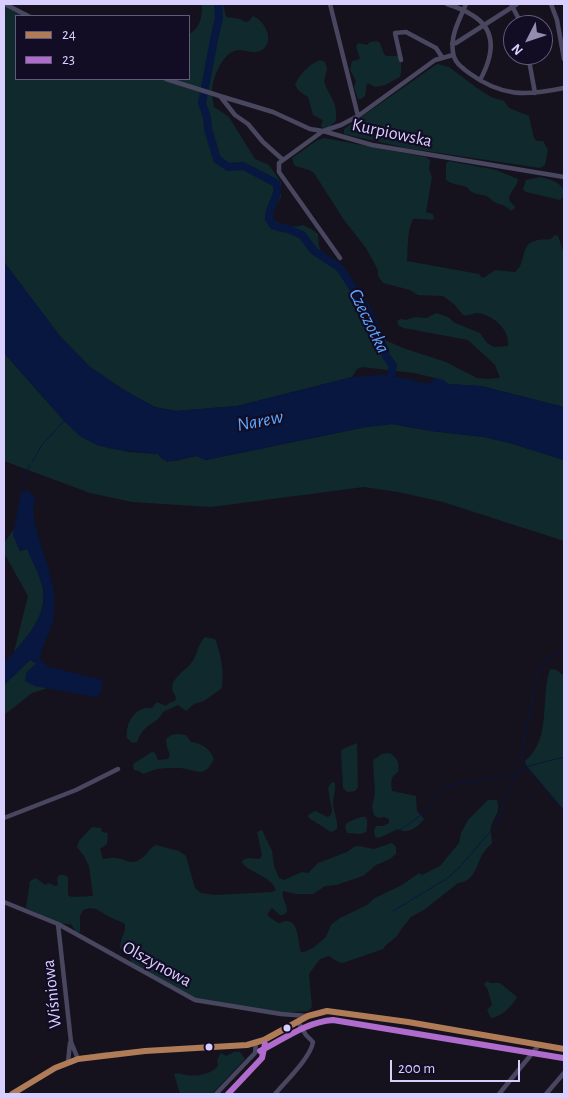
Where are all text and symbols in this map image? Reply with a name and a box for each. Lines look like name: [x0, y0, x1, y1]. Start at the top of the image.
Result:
legend: [15, 15, 190, 80]
north arrow: [503, 15, 553, 65]
text: 24: [62, 27, 76, 42]
text: N: [509, 41, 526, 57]
text: 23: [62, 52, 75, 67]
street label: Kurpiowska: [350, 114, 434, 152]
water label: Czeczotka: [344, 285, 394, 357]
water label: Narew: [235, 405, 285, 437]
street label: Olszynowa: [119, 936, 195, 992]
street label: Wiśniowa: [38, 958, 66, 1030]
unlabelled marker: [282, 1023, 292, 1033]
unlabelled marker: [204, 1042, 214, 1052]
scale bar: [393, 1050, 523, 1082]
text: 200 m: [398, 1061, 435, 1076]

